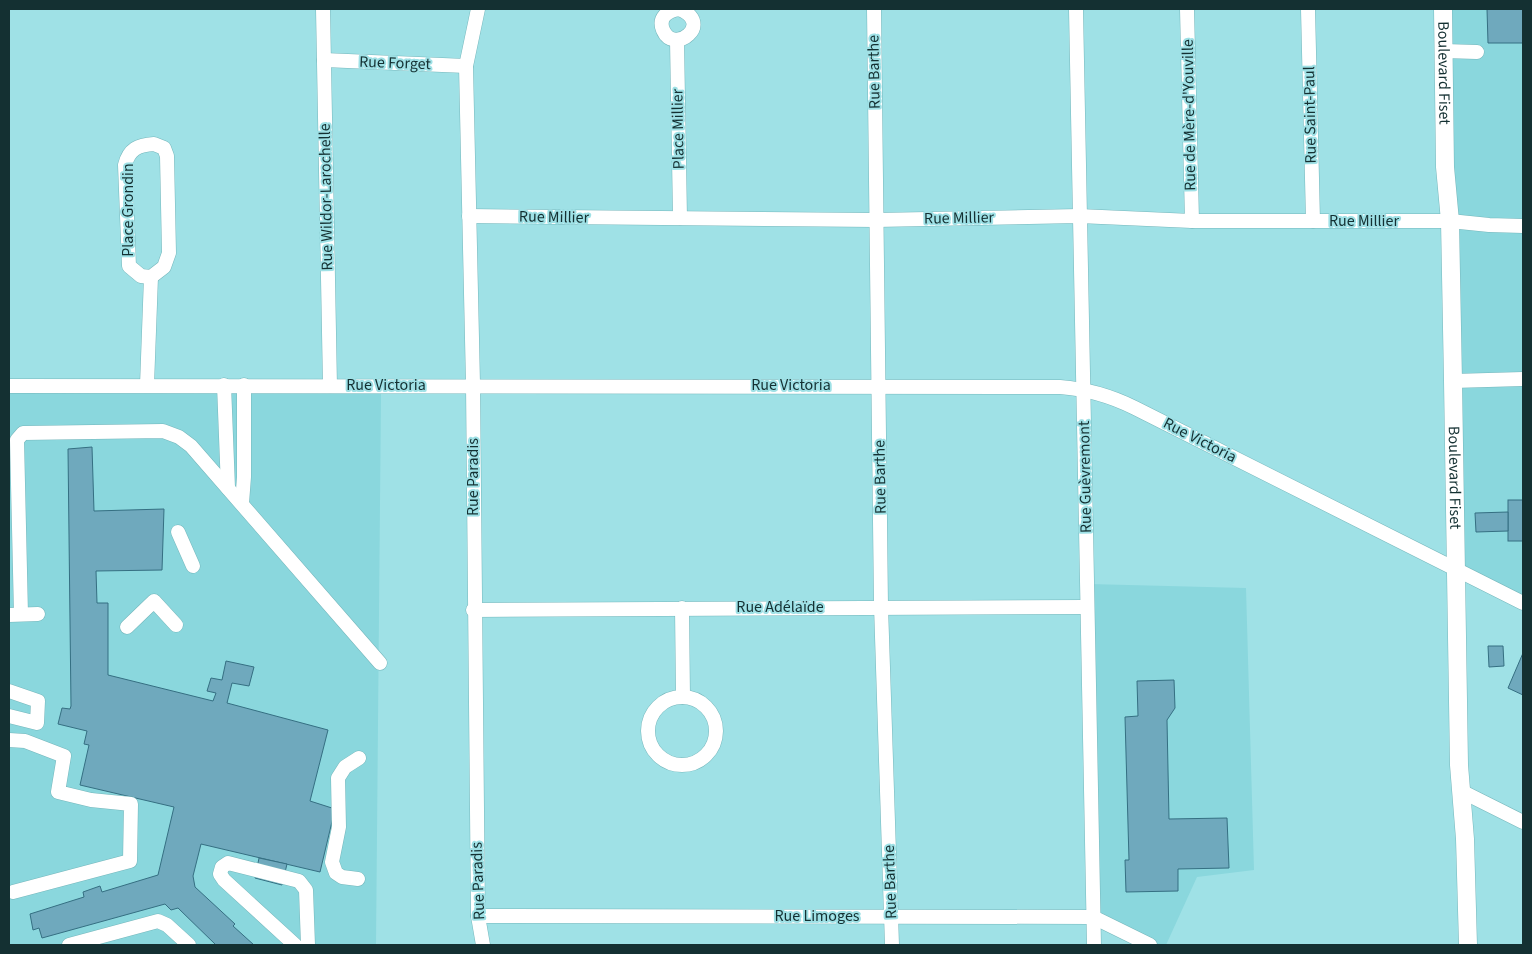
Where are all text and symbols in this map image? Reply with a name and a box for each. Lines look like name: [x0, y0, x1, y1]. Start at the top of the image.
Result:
street label: Boulevard Fiset: [1432, 21, 1455, 125]
street label: Rue Barthe: [862, 35, 886, 109]
street label: Rue de Mère-d'Youville: [1177, 39, 1201, 191]
street label: Rue Forget: [359, 51, 432, 75]
street label: Rue Saint-Paul: [1298, 66, 1322, 164]
street label: Place Millier: [666, 88, 690, 169]
street label: Rue Wildor-Larochelle: [314, 123, 338, 271]
street label: Place Grondin: [117, 163, 139, 257]
street label: Rue Millier: [519, 205, 590, 229]
street label: Rue Millier: [924, 206, 995, 230]
street label: Rue Millier: [1329, 210, 1399, 232]
street label: Rue Victoria: [346, 374, 426, 396]
street label: Rue Victoria: [751, 374, 831, 396]
street label: Rue Victoria: [1160, 412, 1240, 468]
street label: Rue Guèvremont: [1073, 420, 1097, 533]
street label: Boulevard Fiset: [1443, 426, 1466, 530]
street label: Rue Paradis: [462, 438, 484, 516]
street label: Rue Barthe: [868, 440, 892, 514]
street label: Rue Adélaïde: [736, 596, 824, 618]
street label: Rue Paradis: [466, 841, 490, 920]
street label: Rue Barthe: [878, 845, 902, 919]
street label: Rue Limoges: [774, 905, 860, 927]

